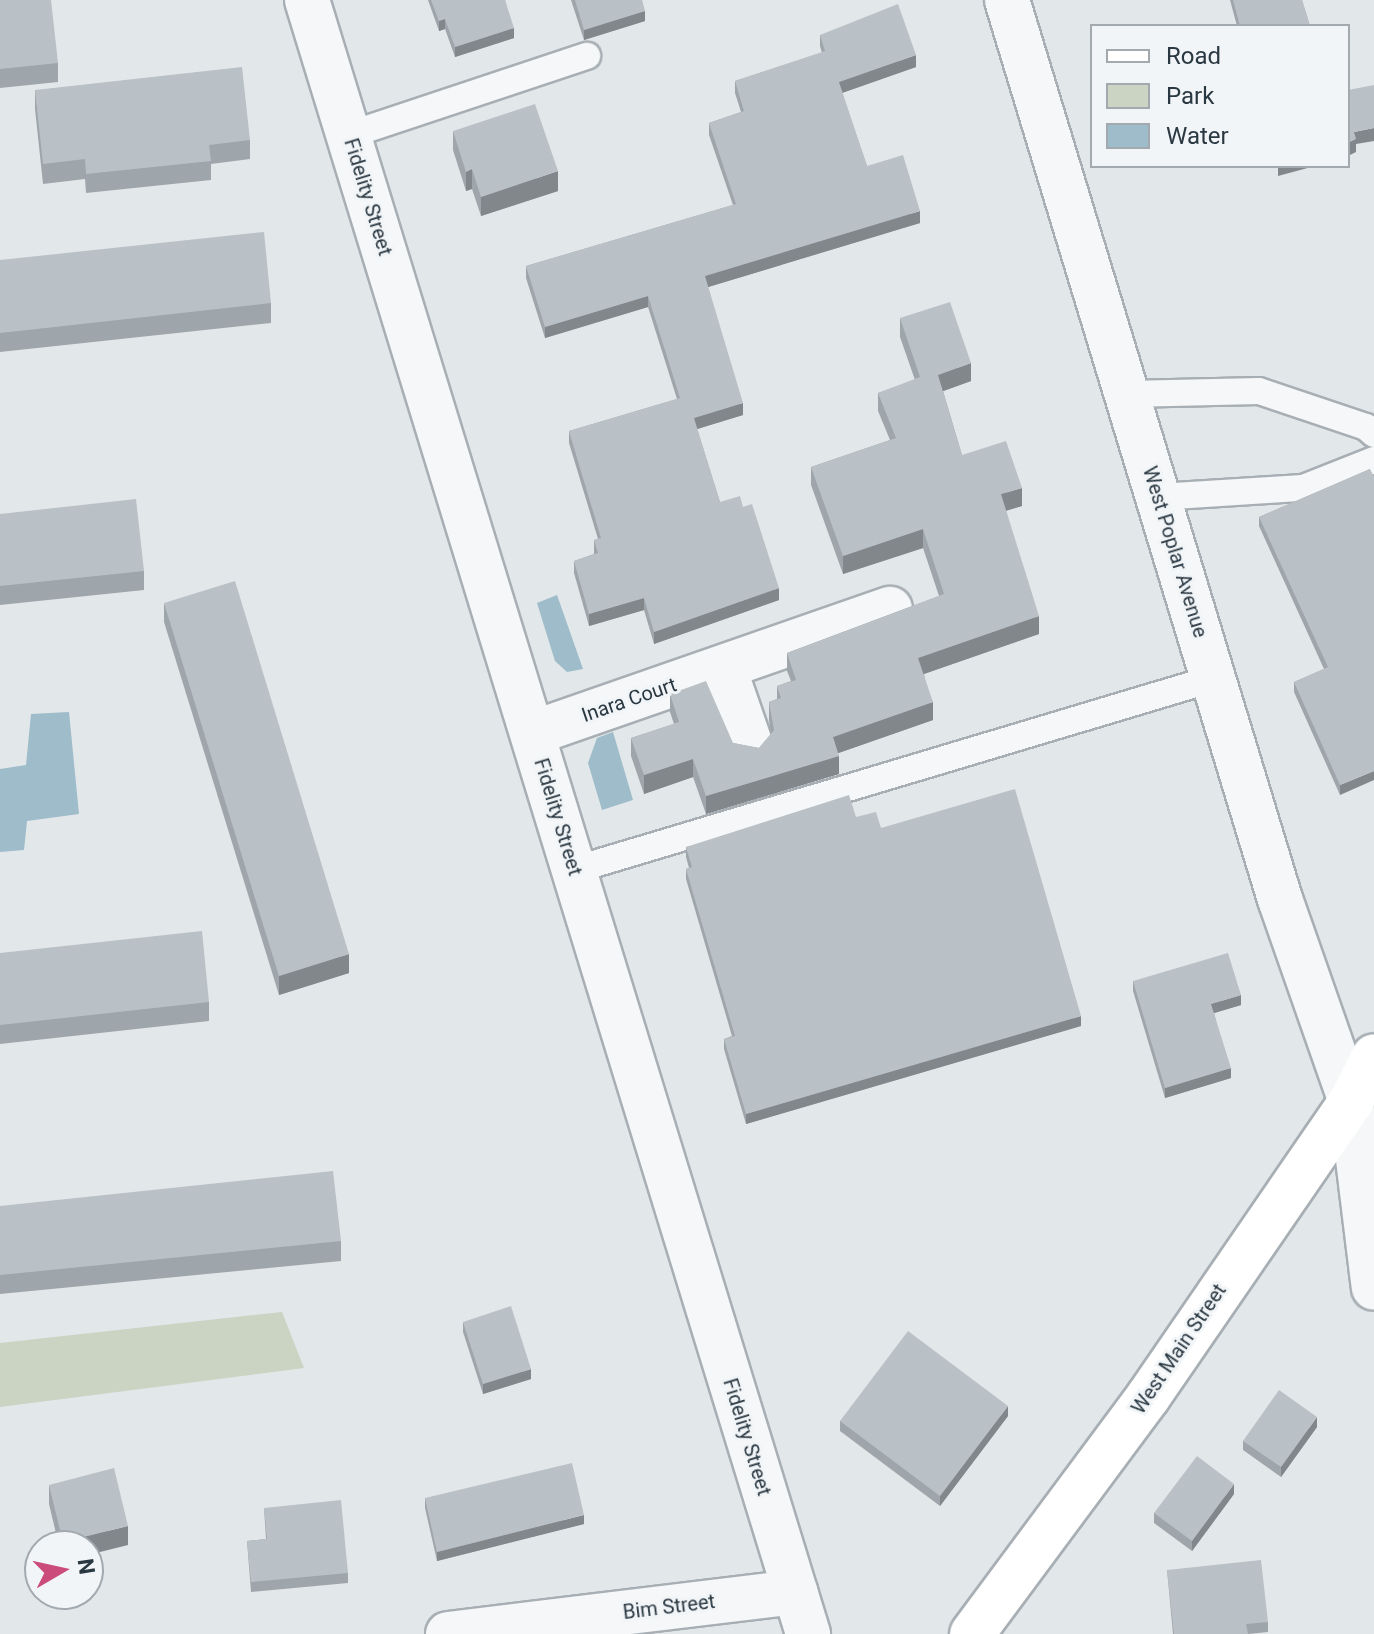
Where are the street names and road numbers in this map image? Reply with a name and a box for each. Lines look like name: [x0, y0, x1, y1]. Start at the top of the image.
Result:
street label: Fidelity Street: [339, 136, 397, 258]
street label: West Poplar Avenue: [1138, 463, 1212, 641]
street label: Inara Court: [578, 673, 680, 727]
street label: Fidelity Street: [529, 756, 587, 878]
street label: West Main Street: [1127, 1279, 1231, 1419]
street label: Fidelity Street: [718, 1376, 776, 1498]
street label: Bim Street: [622, 1589, 716, 1625]

